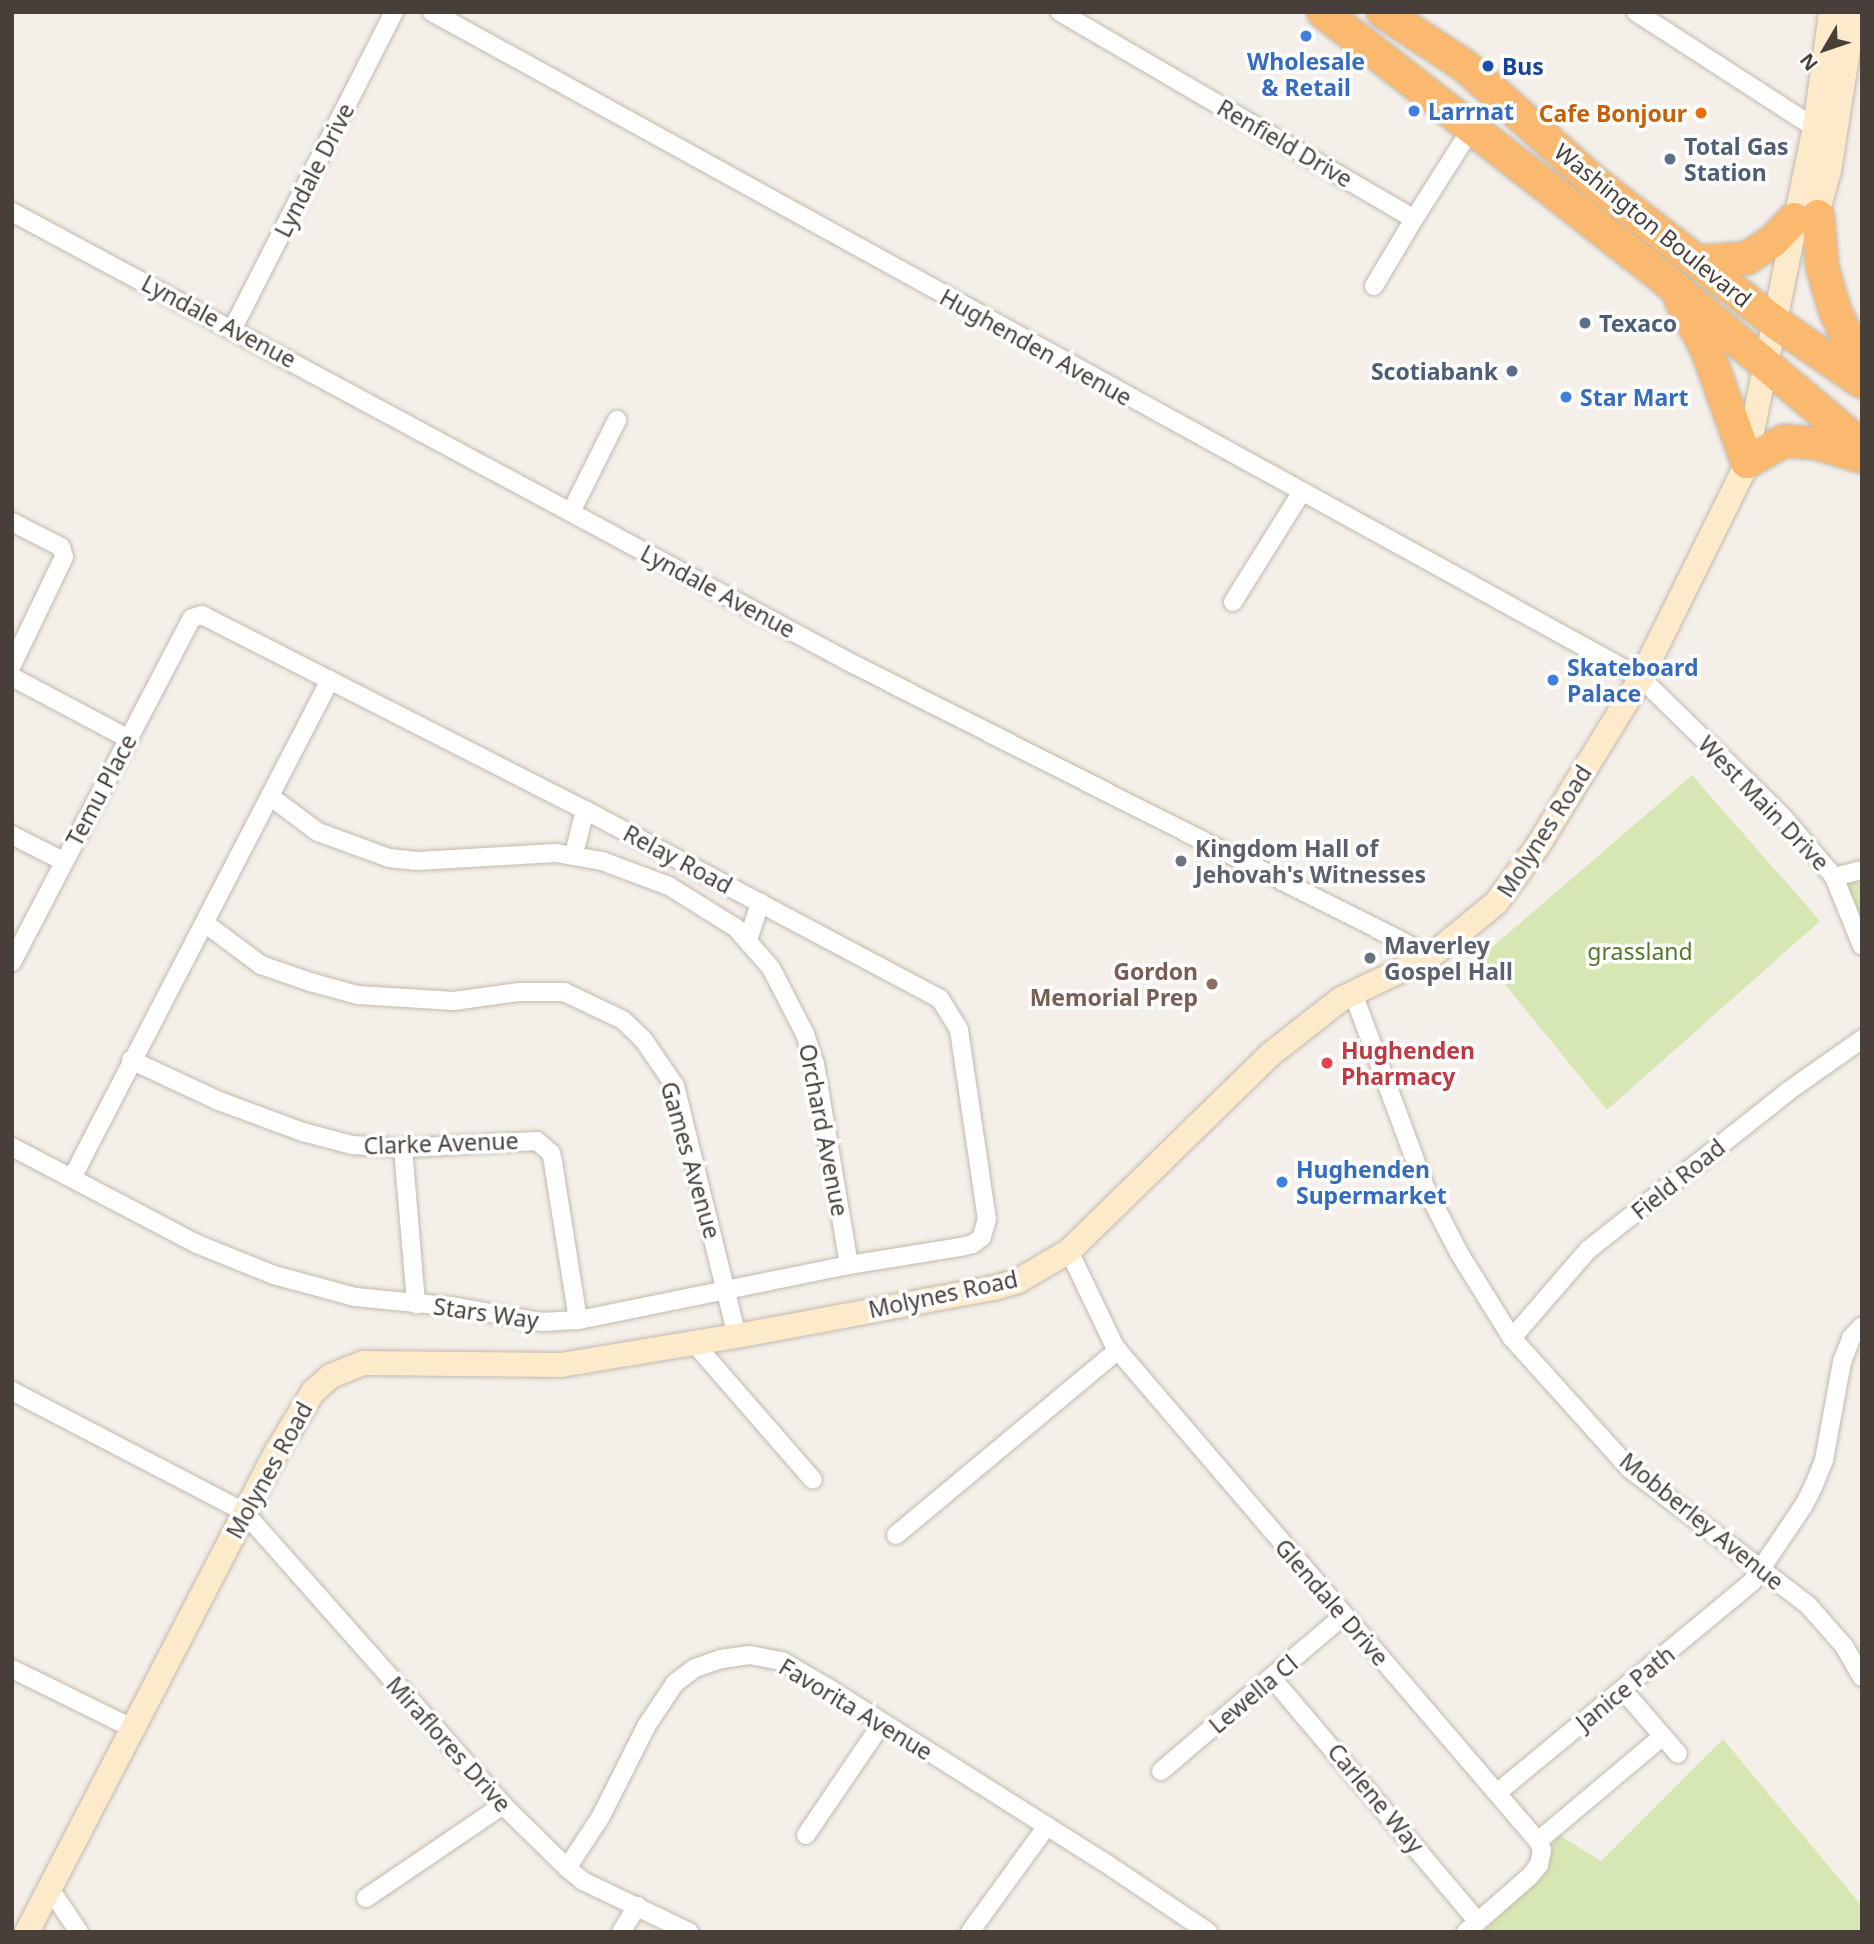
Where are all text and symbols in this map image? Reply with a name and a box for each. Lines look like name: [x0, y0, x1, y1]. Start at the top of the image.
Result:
north arrow: [1790, 14, 1860, 84]
marker: Wholesale & Retail: [1298, 28, 1314, 44]
place label: Wholesale & Retail: [1247, 47, 1365, 101]
text: N: [1794, 48, 1824, 76]
place label: Bus: [1502, 52, 1544, 80]
marker: Bus: [1480, 58, 1496, 74]
street label: Renfield Drive: [1213, 93, 1357, 193]
place label: Larrnat: [1428, 97, 1514, 125]
street label: Lyndale Drive: [268, 98, 360, 242]
place label: Cafe Bonjour: [1539, 99, 1687, 127]
marker: Larrnat: [1406, 103, 1422, 119]
marker: Cafe Bonjour: [1693, 105, 1709, 121]
place label: Total Gas Station: [1684, 132, 1789, 186]
street label: Washington Boulevard: [1549, 137, 1757, 313]
marker: Total Gas Station: [1662, 151, 1678, 167]
street label: Lyndale Avenue: [137, 269, 301, 373]
street label: Hughenden Avenue: [935, 283, 1137, 411]
place label: Texaco: [1599, 309, 1677, 337]
marker: Texaco: [1577, 315, 1593, 331]
place label: Scotiabank: [1371, 357, 1498, 385]
marker: Scotiabank: [1504, 363, 1520, 379]
place label: Star Mart: [1580, 383, 1688, 411]
marker: Star Mart: [1558, 389, 1574, 405]
street label: Lyndale Avenue: [636, 539, 800, 643]
place label: Skateboard Palace: [1567, 653, 1698, 707]
marker: Skateboard Palace: [1545, 672, 1561, 688]
street label: Temu Place: [60, 729, 142, 851]
street label: West Main Drive: [1693, 730, 1835, 876]
street label: Molynes Road: [1491, 760, 1597, 902]
street label: Relay Road: [619, 819, 737, 899]
place label: Kingdom Hall of Jehovah's Witnesses: [1195, 834, 1426, 888]
marker: Kingdom Hall of Jehovah's Witnesses: [1173, 853, 1189, 869]
place label: Maverley Gospel Hall: [1384, 931, 1513, 985]
park label: grassland: [1587, 937, 1693, 965]
marker: Maverley Gospel Hall: [1362, 950, 1378, 966]
place label: Gordon Memorial Prep: [1030, 957, 1198, 1011]
marker: Gordon Memorial Prep: [1204, 976, 1220, 992]
place label: Hughenden Pharmacy: [1341, 1036, 1475, 1090]
street label: Orchard Avenue: [794, 1041, 854, 1219]
marker: Hughenden Pharmacy: [1319, 1055, 1335, 1071]
street label: Games Avenue: [655, 1078, 727, 1242]
street label: Clarke Avenue: [363, 1127, 519, 1159]
street label: Field Road: [1626, 1133, 1730, 1225]
place label: Hughenden Supermarket: [1296, 1155, 1447, 1209]
marker: Hughenden Supermarket: [1274, 1174, 1290, 1190]
street label: Molynes Road: [866, 1265, 1020, 1323]
street label: Stars Way: [432, 1292, 540, 1334]
street label: Molynes Road: [220, 1397, 318, 1543]
street label: Mobberley Avenue: [1615, 1447, 1789, 1595]
street label: Glendale Drive: [1270, 1533, 1394, 1671]
street label: Janice Path: [1570, 1640, 1680, 1736]
street label: Lewella Cl: [1203, 1649, 1303, 1739]
street label: Favorita Avenue: [774, 1652, 938, 1766]
street label: Miraflores Drive: [381, 1671, 517, 1817]
street label: Carlene Way: [1322, 1738, 1430, 1858]

